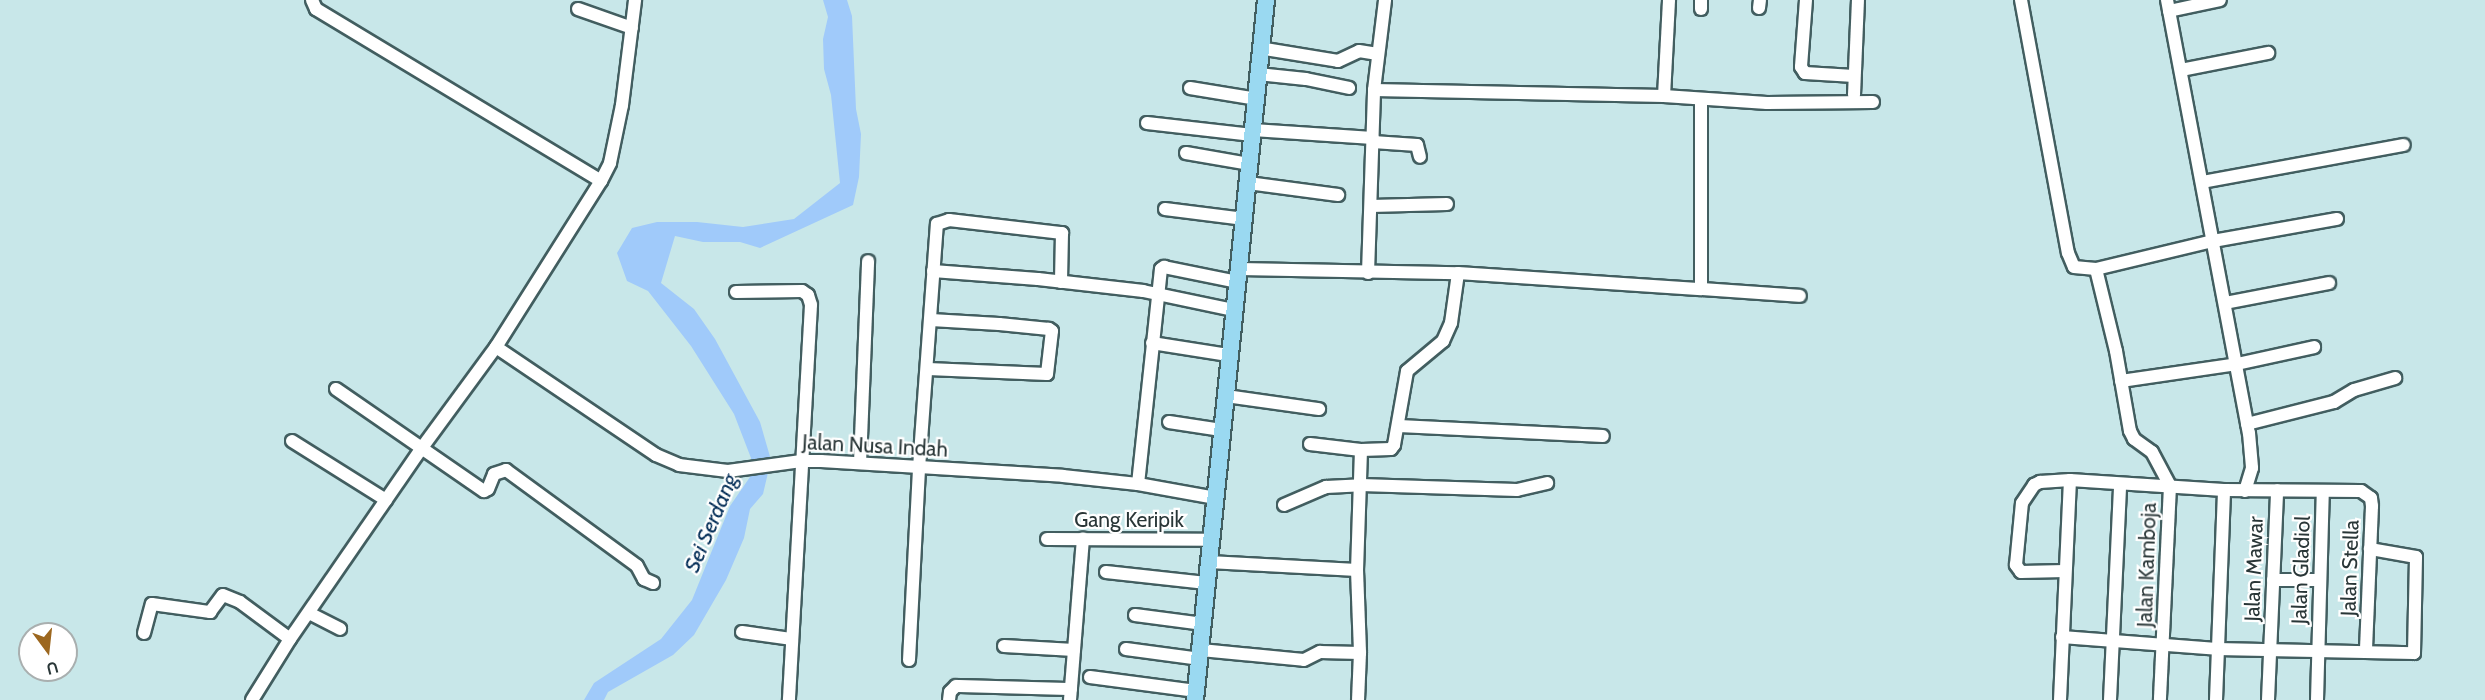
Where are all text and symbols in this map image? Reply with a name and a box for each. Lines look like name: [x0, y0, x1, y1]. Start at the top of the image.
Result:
street label: Jalan Nusa Indah: [802, 430, 948, 462]
water label: Sei Serdang: [678, 470, 744, 576]
street label: Jalan Kamboja: [2132, 502, 2162, 628]
street label: Gang Keripik: [1074, 507, 1184, 533]
street label: Jalan Gladiol: [2287, 515, 2315, 625]
street label: Jalan Mawar: [2240, 516, 2268, 622]
street label: Jalan Stella: [2336, 519, 2364, 617]
north arrow: [18, 622, 78, 682]
text: U: [44, 657, 60, 679]

